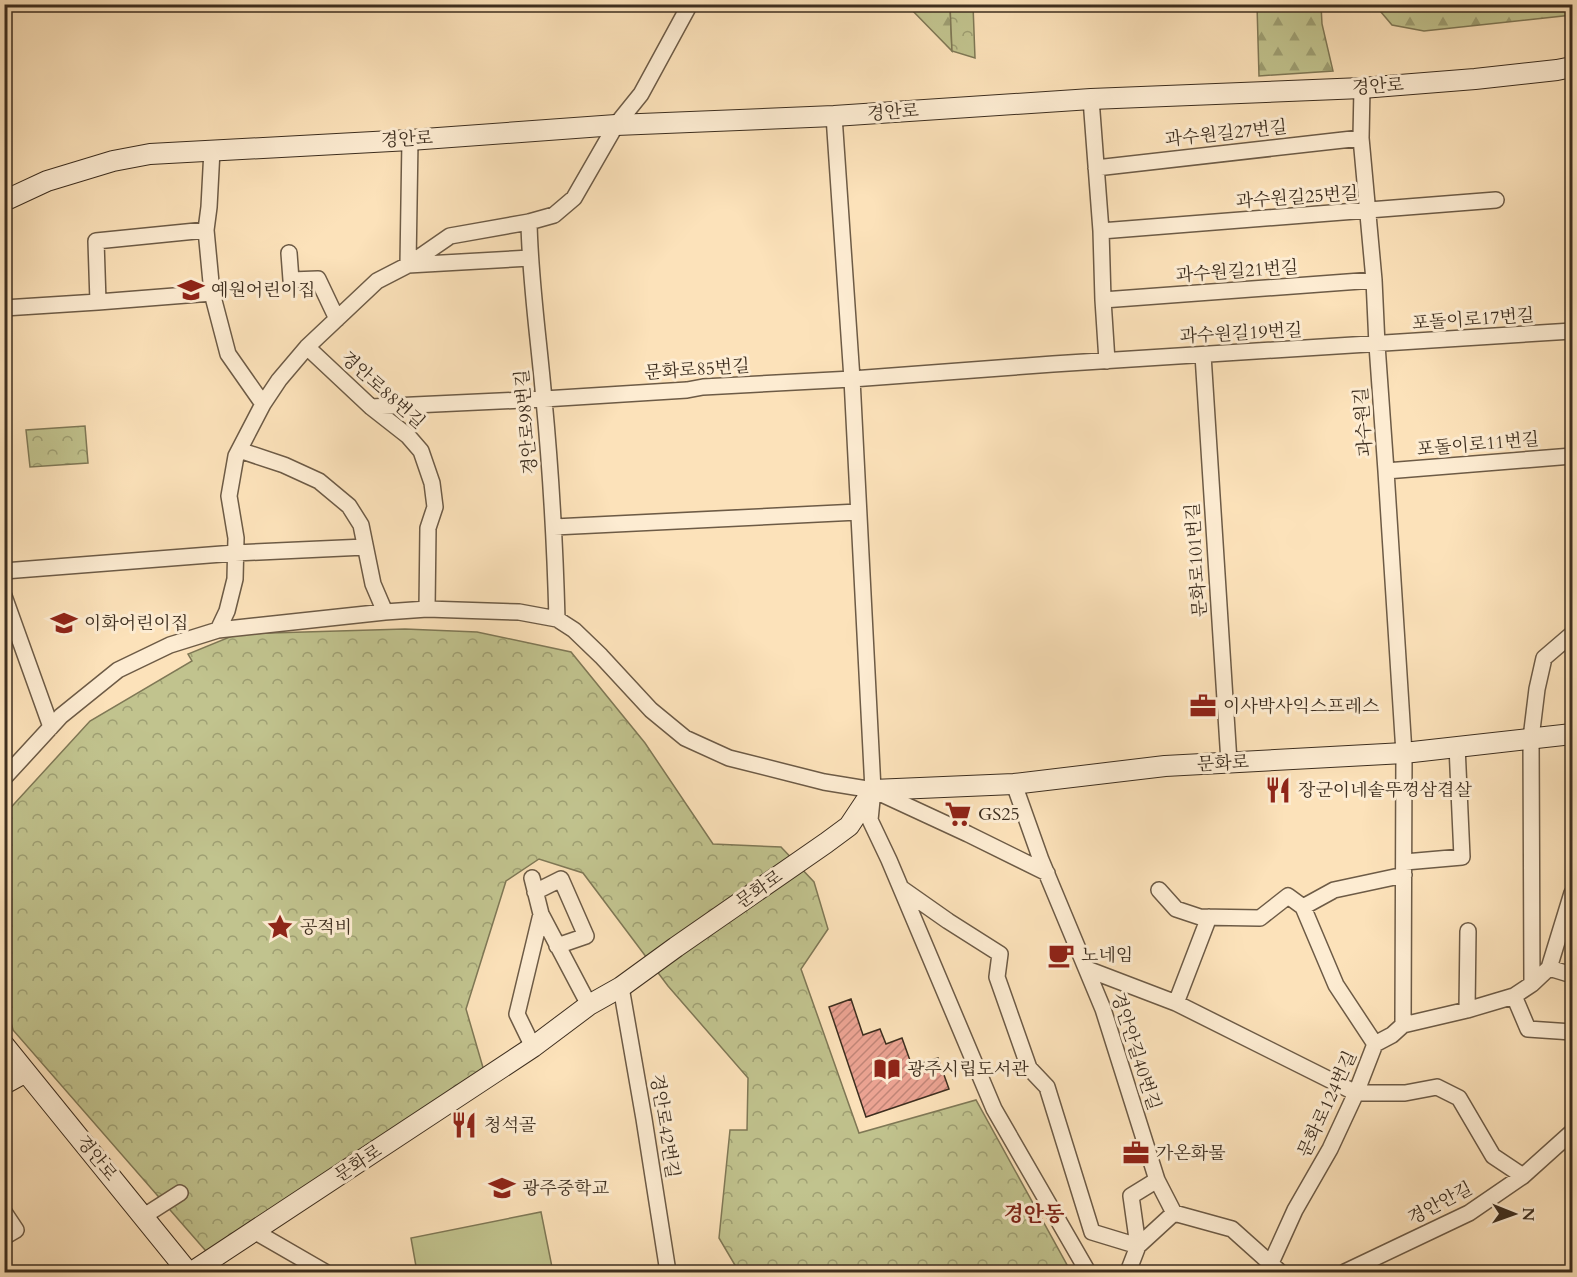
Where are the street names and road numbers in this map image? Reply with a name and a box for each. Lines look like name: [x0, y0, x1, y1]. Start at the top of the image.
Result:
street label: 경안로: [1351, 72, 1405, 101]
street label: 경안로: [866, 98, 920, 127]
street label: 과수원길27번길: [1164, 115, 1288, 152]
street label: 경안로: [380, 126, 434, 153]
street label: 과수원길25번길: [1235, 181, 1359, 214]
street label: 과수원길21번길: [1175, 255, 1299, 288]
street label: 포돌이로17번길: [1411, 303, 1535, 336]
street label: 과수원길19번길: [1179, 318, 1303, 349]
street label: 경안로88번길: [335, 346, 430, 435]
street label: 문화로85번길: [644, 353, 750, 386]
street label: 경안로98번길: [509, 368, 544, 476]
street label: 과수원길: [1349, 386, 1378, 458]
street label: 포돌이로11번길: [1416, 427, 1540, 462]
street label: 문화로101번길: [1180, 502, 1213, 618]
street label: 문화로: [1196, 750, 1250, 777]
street label: 문화로: [731, 864, 788, 915]
street label: 경안안길40번길: [1105, 989, 1166, 1113]
street label: 문화로124번길: [1292, 1047, 1363, 1161]
street label: 경안로42번길: [644, 1072, 685, 1180]
street label: 경안로: [70, 1130, 123, 1186]
street label: 문화로: [330, 1139, 387, 1188]
street label: 경안안길: [1404, 1176, 1477, 1231]

